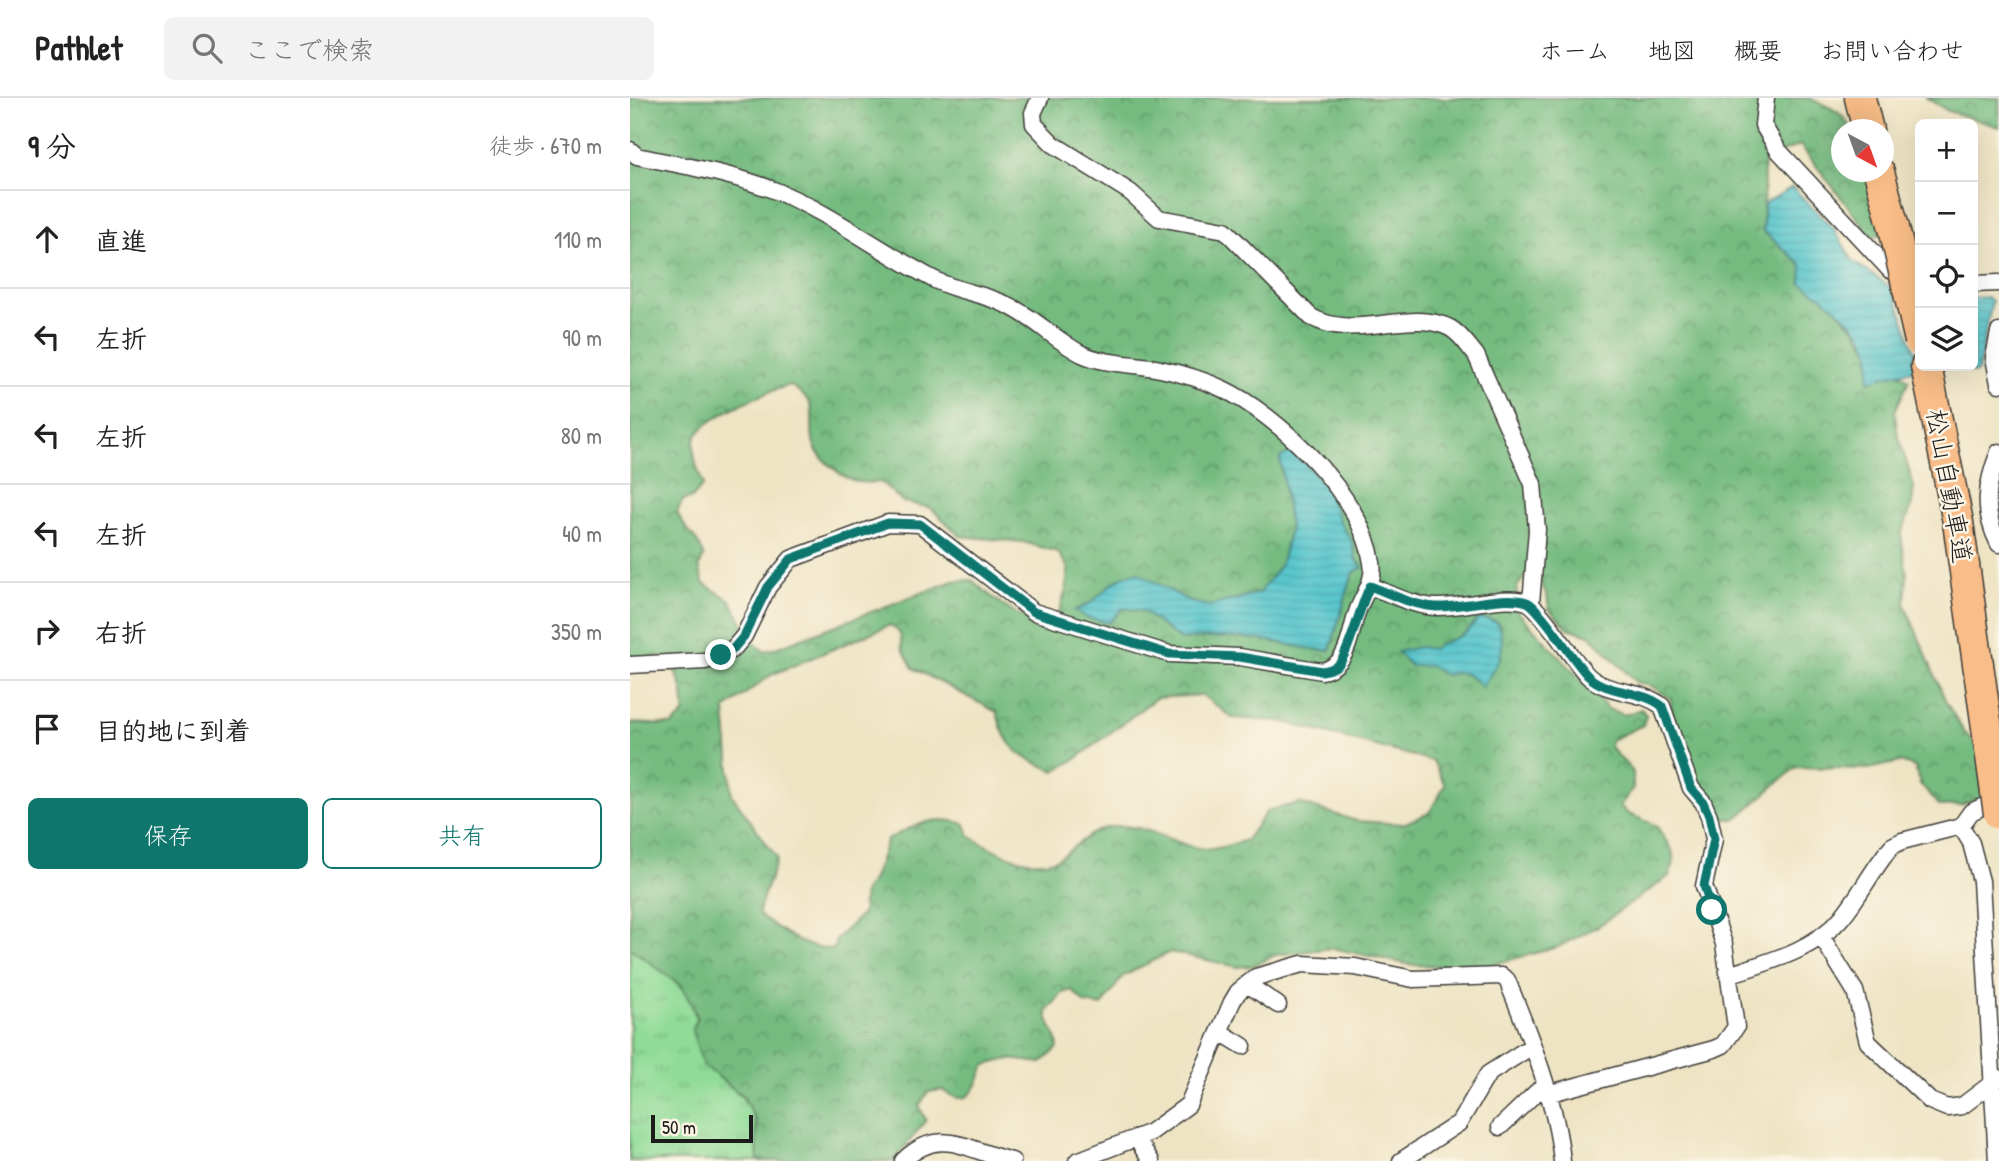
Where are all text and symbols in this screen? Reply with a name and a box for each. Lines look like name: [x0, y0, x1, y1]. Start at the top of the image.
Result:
search box: [164, 17, 654, 80]
text: Pathlet: [35, 26, 122, 70]
icon: search: [188, 29, 226, 67]
text: ここで検索: [244, 32, 374, 67]
text: ホーム: [1539, 34, 1610, 66]
text: 地図: [1648, 34, 1696, 66]
text: 概要: [1734, 34, 1782, 66]
text: お問い合わせ: [1820, 34, 1964, 66]
north arrow: [1831, 119, 1894, 182]
map controls: [1915, 119, 1978, 371]
button: +: [1915, 119, 1978, 182]
text: 9 分: [28, 126, 76, 166]
text: 徒歩 · 670 m: [489, 130, 602, 161]
button: −: [1915, 182, 1978, 245]
icon: ahead: [28, 220, 66, 258]
text: 直進: [95, 223, 147, 258]
text: 110 m: [554, 224, 602, 255]
button: locate: [1915, 245, 1978, 308]
button: layers: [1915, 308, 1978, 371]
icon: left: [28, 318, 66, 356]
text: 左折: [95, 321, 147, 356]
text: 90 m: [562, 322, 602, 353]
street label: 松山自動車道: [1919, 406, 1981, 566]
icon: left: [28, 416, 66, 454]
text: 左折: [95, 419, 147, 454]
text: 80 m: [561, 420, 602, 451]
icon: left: [28, 514, 66, 552]
text: 左折: [95, 517, 147, 552]
text: 40 m: [562, 518, 602, 549]
icon: right: [28, 612, 66, 650]
text: 右折: [95, 615, 147, 650]
text: 350 m: [551, 616, 602, 647]
route end: [705, 639, 736, 670]
icon: arrive: [28, 710, 66, 748]
text: 目的地に到着: [95, 713, 251, 748]
button: 保存: [28, 798, 308, 869]
button: 共有: [322, 798, 602, 869]
route start: [1696, 894, 1727, 925]
scale bar: [651, 1112, 752, 1144]
text: 50 m: [662, 1114, 696, 1140]

